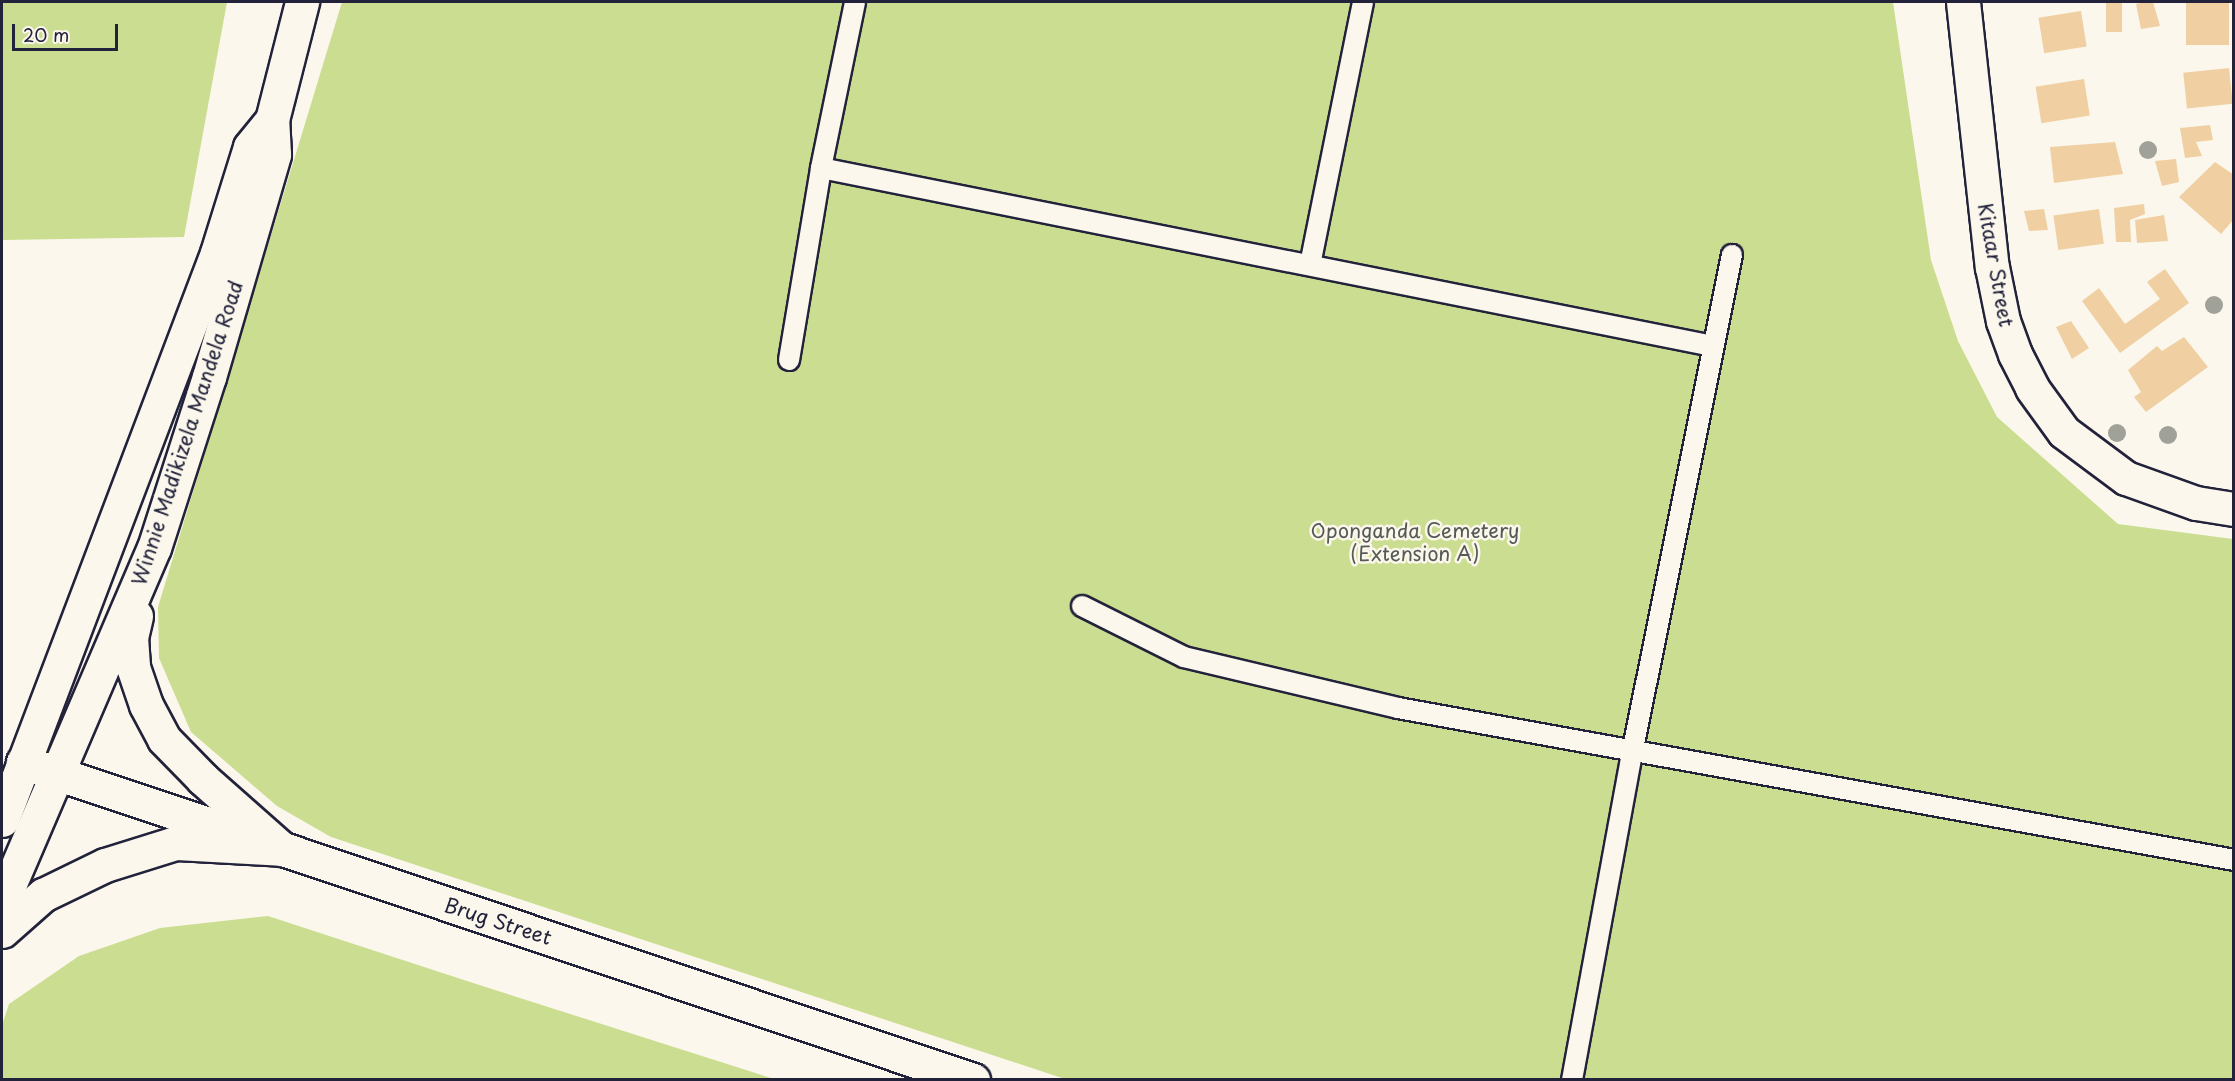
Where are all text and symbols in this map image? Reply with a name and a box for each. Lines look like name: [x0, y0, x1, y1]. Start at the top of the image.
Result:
scale bar: [15, 12, 122, 50]
text: 20 m: [23, 21, 69, 48]
street label: Kitaar Street: [1973, 201, 2019, 329]
street label: Winnie Madikizela Mandela Road: [126, 278, 248, 588]
park label: Oponganda Cemetery (Extension A): [1310, 518, 1520, 565]
street label: Brug Street: [441, 892, 555, 950]

